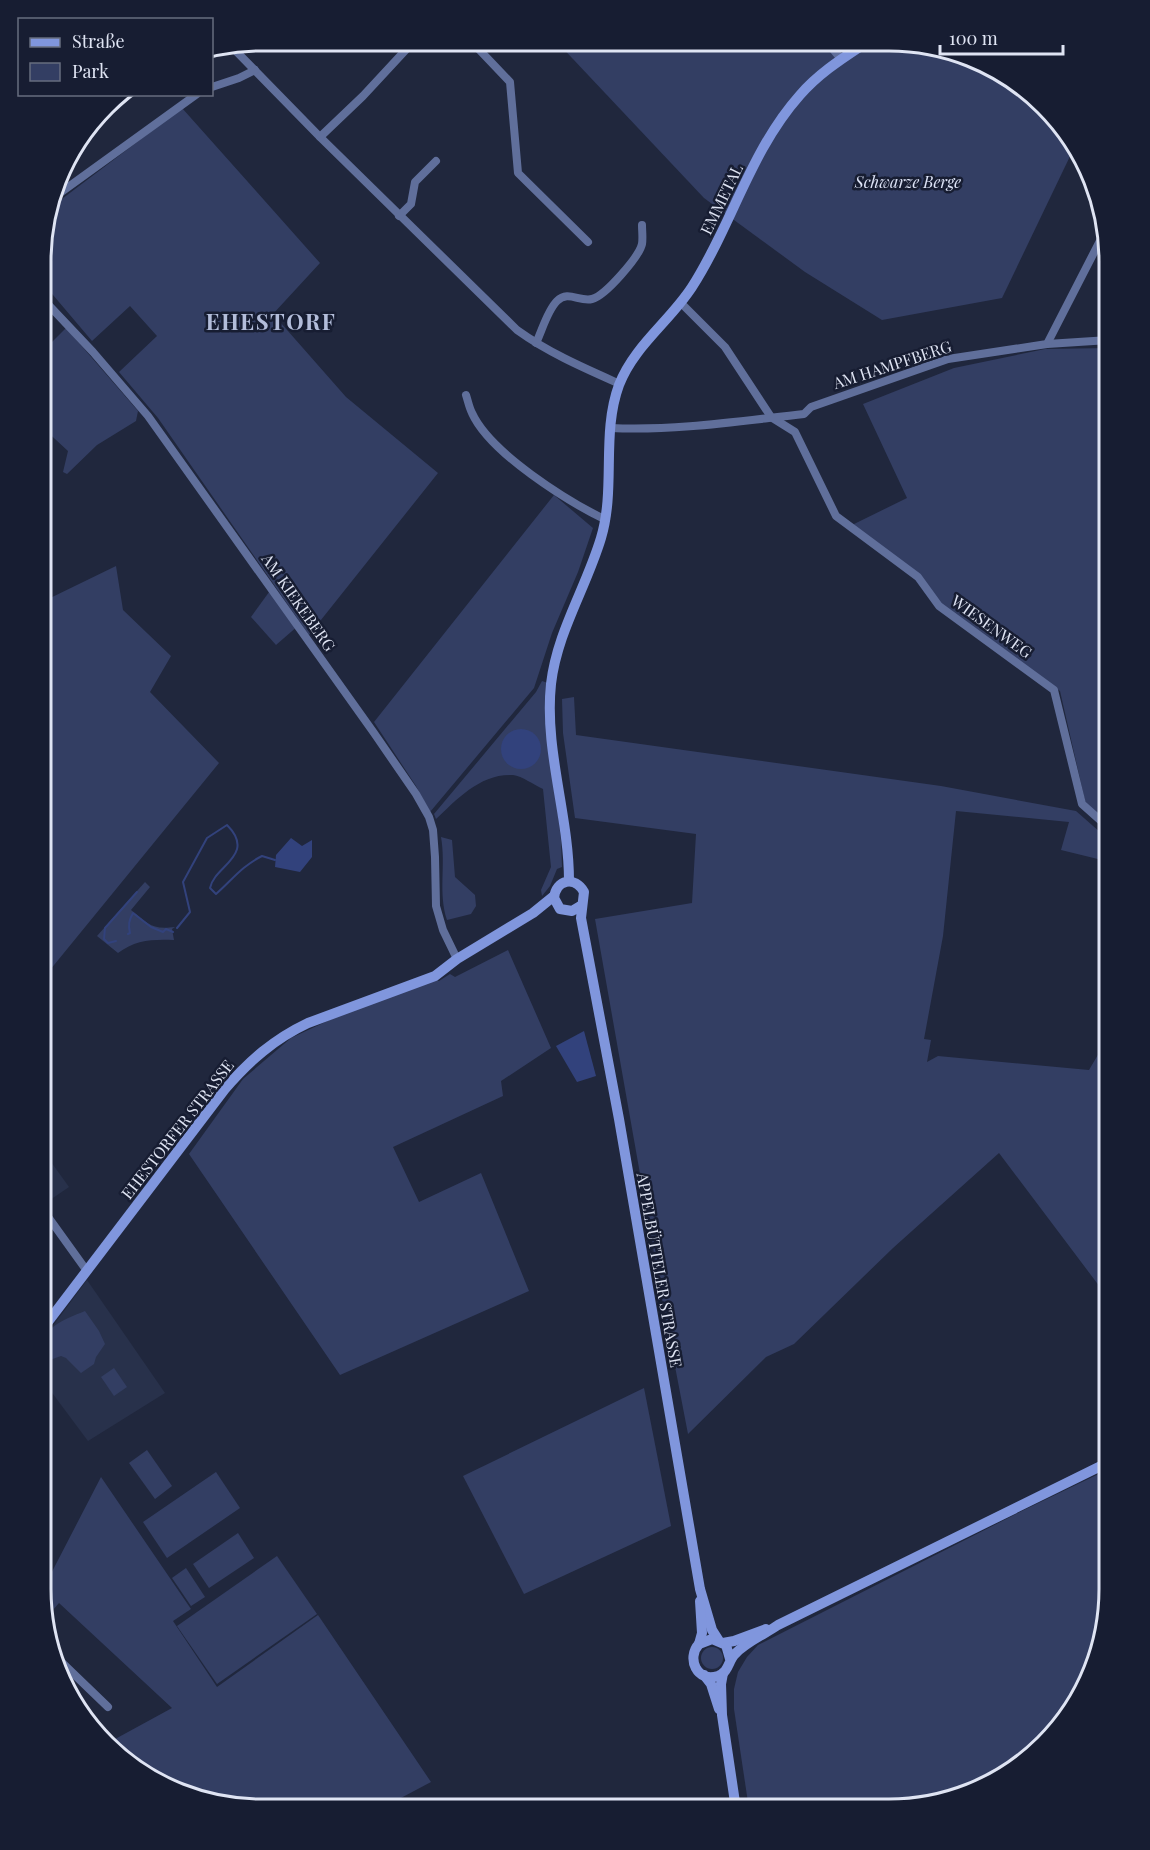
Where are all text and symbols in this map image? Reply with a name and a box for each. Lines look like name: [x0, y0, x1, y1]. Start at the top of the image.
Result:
legend: [18, 18, 213, 96]
scale bar: [940, 18, 1063, 56]
text: 100 m: [949, 26, 998, 50]
text: Straße: [72, 29, 125, 53]
text: Park: [72, 59, 109, 83]
street label: EMMETAL: [695, 160, 747, 238]
park label: Schwarze Berge: [854, 171, 961, 192]
district label: EHESTORF: [206, 306, 336, 336]
street label: AM HAMPFBERG: [829, 335, 954, 393]
street label: AM KIEKEBERG: [257, 548, 341, 655]
street label: WIESENWEG: [947, 589, 1037, 662]
street label: EHESTORFER STRASSE: [116, 1055, 238, 1203]
street label: APPELBÜTTELER STRASSE: [632, 1170, 687, 1369]

